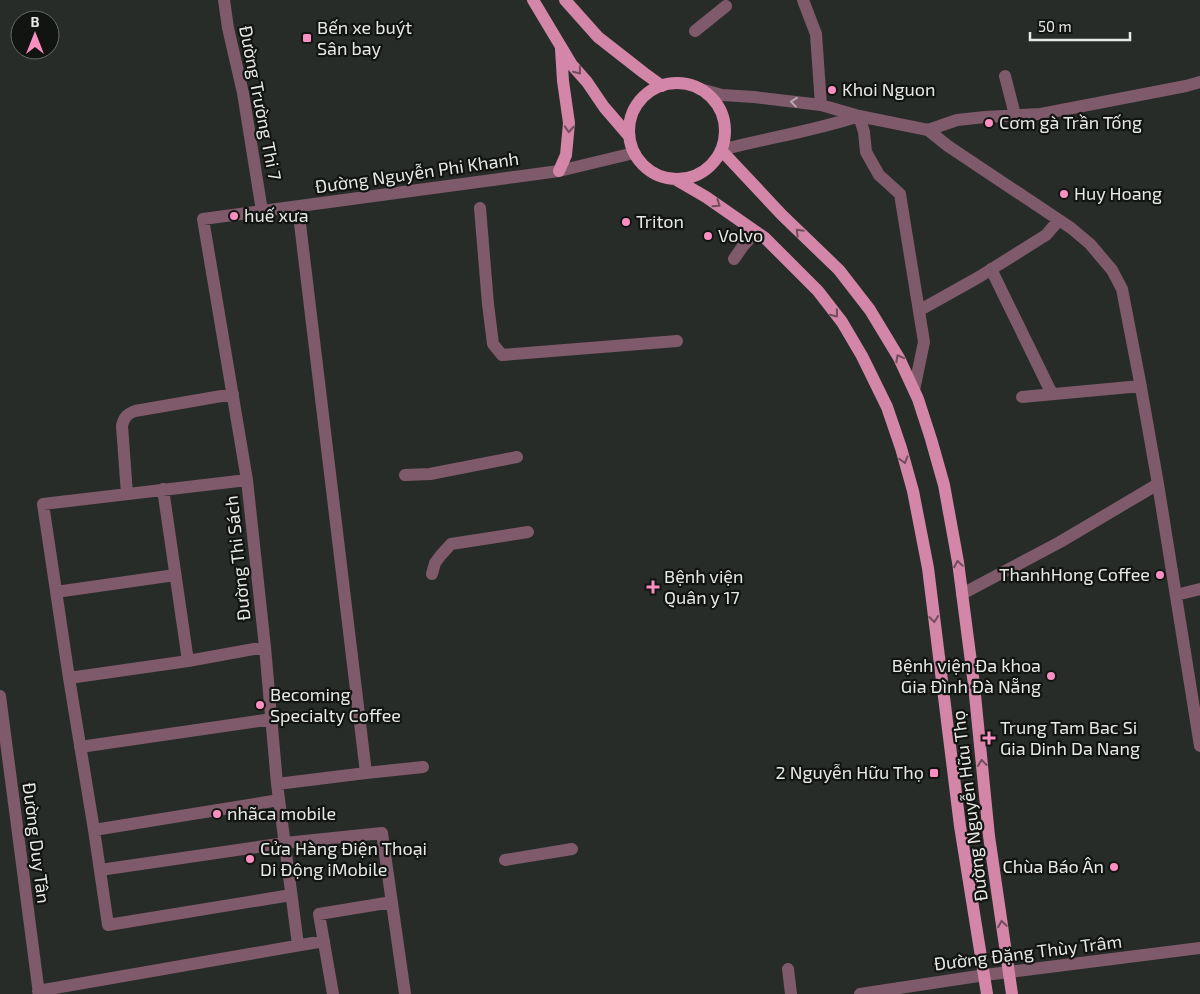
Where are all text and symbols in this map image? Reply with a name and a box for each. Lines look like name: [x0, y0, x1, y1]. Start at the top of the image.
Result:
north arrow: [10, 10, 60, 60]
scale bar: [1030, 10, 1130, 42]
text: B: [31, 13, 40, 30]
place label: Bến xe buýt Sân bay: [317, 16, 412, 59]
text: 50 m: [1038, 17, 1072, 35]
street label: Đường Trường Thi 7: [235, 24, 287, 182]
marker: Bến xe buýt Sân bay: [301, 32, 313, 44]
one-way arrow: [572, 65, 580, 74]
place label: Khoi Nguon: [842, 78, 935, 100]
marker: Khoi Nguon: [826, 84, 838, 96]
one-way arrow: [790, 97, 798, 108]
place label: Cơm gà Trần Tống: [999, 111, 1142, 133]
marker: Cơm gà Trần Tống: [983, 117, 995, 129]
one-way arrow: [563, 126, 574, 134]
street label: Đường Nguyễn Phi Khanh: [313, 147, 520, 197]
place label: Huy Hoang: [1074, 182, 1162, 204]
marker: Huy Hoang: [1058, 188, 1070, 200]
one-way arrow: [711, 198, 720, 207]
place label: huế xưa: [244, 204, 309, 226]
marker: huế xưa: [228, 210, 240, 222]
place label: Triton: [636, 210, 684, 232]
marker: Triton: [620, 216, 632, 228]
place label: Volvo: [718, 224, 763, 246]
one-way arrow: [796, 228, 805, 237]
marker: Volvo: [702, 230, 714, 242]
one-way arrow: [830, 308, 839, 317]
one-way arrow: [895, 355, 905, 364]
one-way arrow: [898, 455, 908, 463]
street label: Đường Thi Sách: [219, 494, 255, 622]
one-way arrow: [954, 560, 964, 568]
place label: ThanhHong Coffee: [999, 563, 1150, 585]
place label: Bệnh viện Quân y 17: [664, 565, 744, 608]
marker: ThanhHong Coffee: [1154, 569, 1166, 581]
marker: Bệnh viện Quân y 17: [646, 580, 660, 594]
one-way arrow: [928, 616, 939, 624]
place label: Bệnh viện Đa khoa Gia Đình Đà Nẵng: [892, 654, 1041, 697]
marker: Bệnh viện Đa khoa Gia Đình Đà Nẵng: [1045, 670, 1057, 682]
place label: Becoming Specialty Coffee: [270, 683, 401, 726]
marker: Becoming Specialty Coffee: [254, 699, 266, 711]
street label: Đường Nguyễn Hữu Thọ: [946, 709, 992, 903]
place label: Trung Tam Bac Si Gia Dinh Da Nang: [1000, 716, 1140, 759]
marker: Trung Tam Bac Si Gia Dinh Da Nang: [982, 731, 996, 745]
one-way arrow: [977, 759, 988, 767]
place label: 2 Nguyễn Hữu Thọ: [776, 761, 924, 783]
marker: 2 Nguyễn Hữu Thọ: [928, 767, 940, 779]
street label: Đường Duy Tân: [19, 781, 55, 905]
place label: nhãca mobile: [227, 802, 336, 824]
marker: nhãca mobile: [211, 808, 223, 820]
place label: Cửa Hàng Điện Thoại Di Động iMobile: [260, 837, 427, 880]
marker: Cửa Hàng Điện Thoại Di Động iMobile: [244, 853, 256, 865]
place label: Chùa Báo Ân: [1003, 855, 1104, 877]
marker: Chùa Báo Ân: [1108, 861, 1120, 873]
one-way arrow: [997, 920, 1008, 928]
street label: Đường Đặng Thùy Trâm: [933, 930, 1123, 974]

